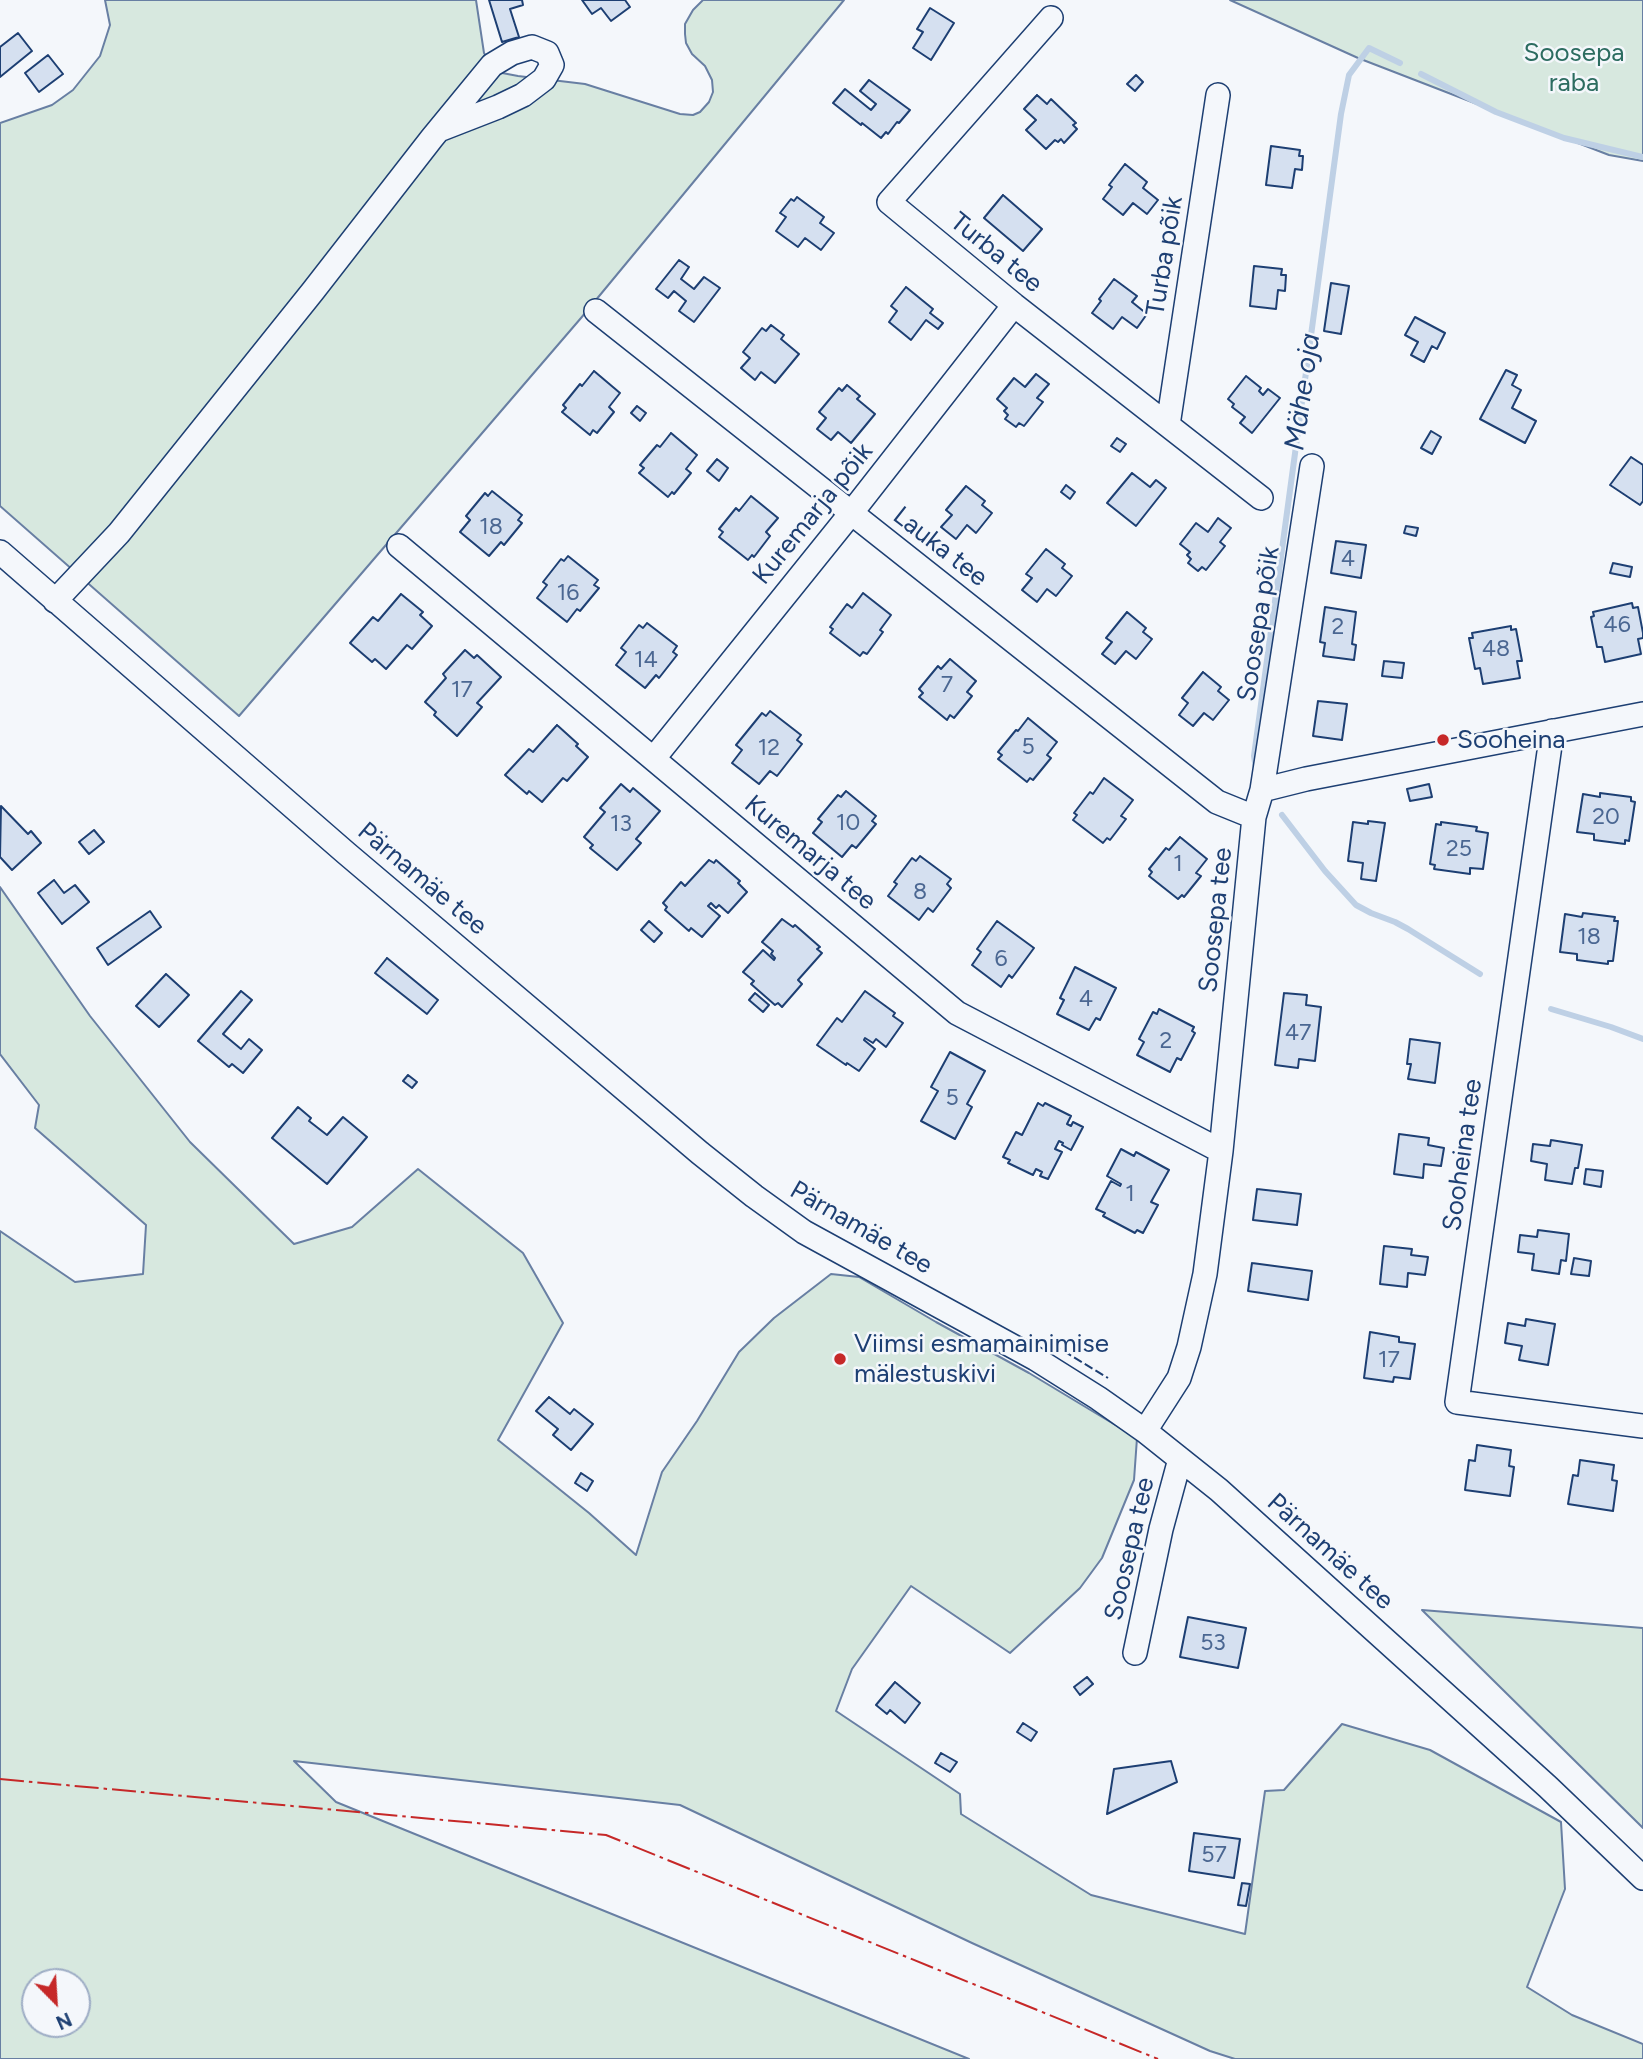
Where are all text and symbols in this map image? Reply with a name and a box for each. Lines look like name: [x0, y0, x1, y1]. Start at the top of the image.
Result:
park label: Soosepa raba: [1523, 37, 1625, 98]
street label: Turba põik: [1140, 194, 1190, 318]
street label: Turba tee: [944, 206, 1048, 300]
water label: Mähe oja: [1278, 331, 1328, 453]
street label: Kuremarja põik: [746, 437, 880, 591]
street label: Lauka tee: [886, 500, 994, 594]
house number: 18: [479, 513, 503, 541]
street label: Soosepa põik: [1231, 544, 1287, 704]
house number: 4: [1341, 545, 1355, 573]
house number: 16: [557, 579, 579, 607]
house number: 46: [1603, 611, 1631, 639]
house number: 2: [1332, 613, 1344, 641]
house number: 48: [1482, 635, 1510, 663]
house number: 14: [634, 646, 658, 674]
house number: 7: [941, 671, 953, 699]
house number: 17: [451, 676, 473, 704]
place label: Sooheina: [1457, 724, 1566, 756]
marker: Sooheina: [1435, 732, 1451, 748]
house number: 5: [1021, 733, 1035, 761]
house number: 12: [758, 734, 780, 762]
street label: Kuremarja tee: [738, 789, 882, 917]
house number: 20: [1592, 803, 1620, 831]
house number: 10: [836, 809, 860, 837]
house number: 13: [610, 810, 632, 838]
street label: Pärnamäe tee: [351, 816, 493, 942]
house number: 25: [1446, 835, 1472, 863]
street label: Soosepa tee: [1193, 846, 1239, 994]
house number: 1: [1173, 850, 1183, 878]
house number: 8: [913, 878, 927, 906]
house number: 18: [1577, 923, 1601, 951]
house number: 6: [994, 945, 1008, 973]
house number: 4: [1079, 985, 1093, 1013]
house number: 47: [1285, 1019, 1311, 1047]
house number: 2: [1160, 1027, 1172, 1055]
street label: Sooheina tee: [1437, 1077, 1489, 1233]
house number: 5: [945, 1084, 959, 1112]
street label: Pärnamäe tee: [784, 1175, 938, 1281]
house number: 1: [1125, 1180, 1135, 1208]
place label: Viimsi esmamainimise mälestuskivi: [854, 1328, 1109, 1390]
house number: 17: [1378, 1346, 1400, 1374]
marker: Viimsi esmamainimise mälestuskivi: [832, 1351, 848, 1367]
street label: Soosepa tee: [1098, 1475, 1162, 1623]
street label: Pärnamäe tee: [1260, 1487, 1400, 1617]
house number: 53: [1200, 1629, 1226, 1657]
house number: 57: [1201, 1841, 1227, 1869]
north arrow: [21, 1968, 91, 2038]
text: N: [53, 2007, 75, 2034]

